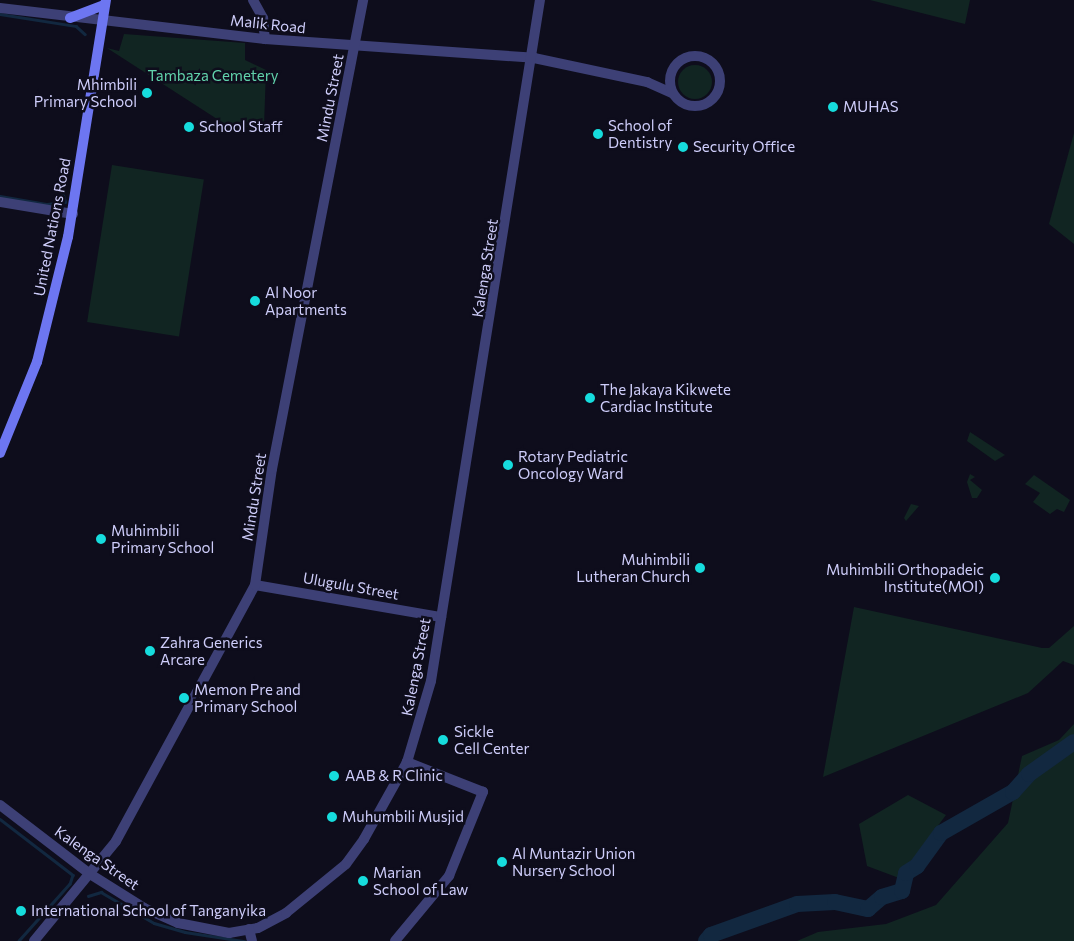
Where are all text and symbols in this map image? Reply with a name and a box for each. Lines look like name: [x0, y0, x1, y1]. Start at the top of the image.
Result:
street label: Malik Road: [229, 11, 307, 37]
street label: Mindu Street: [313, 53, 347, 143]
park label: Tambaza Cemetery: [148, 67, 278, 85]
place label: Mhimbili Primary School: [34, 75, 137, 110]
marker: Mhimbili Primary School: [141, 87, 153, 99]
place label: MUHAS: [843, 98, 899, 116]
marker: MUHAS: [827, 101, 839, 113]
place label: School of Dentistry: [608, 116, 672, 151]
place label: School Staff: [199, 118, 283, 136]
marker: School Staff: [183, 121, 195, 133]
marker: School of Dentistry: [592, 128, 604, 140]
place label: Security Office: [693, 138, 795, 156]
marker: Security Office: [677, 141, 689, 153]
street label: United Nations Road: [30, 156, 74, 298]
street label: Kalenga Street: [468, 218, 502, 318]
place label: Al Noor Apartments: [265, 283, 347, 318]
marker: Al Noor Apartments: [249, 295, 261, 307]
place label: The Jakaya Kikwete Cardiac Institute: [600, 380, 731, 415]
marker: The Jakaya Kikwete Cardiac Institute: [584, 392, 596, 404]
place label: Rotary Pediatric Oncology Ward: [518, 447, 628, 482]
street label: Mindu Street: [238, 452, 270, 542]
marker: Rotary Pediatric Oncology Ward: [502, 459, 514, 471]
place label: Muhimbili Primary School: [111, 521, 214, 556]
marker: Muhimbili Primary School: [95, 533, 107, 545]
place label: Muhimbili Lutheran Church: [576, 550, 690, 585]
place label: Muhimbili Orthopadeic Institute(MOI): [826, 560, 984, 595]
marker: Muhimbili Lutheran Church: [694, 562, 706, 574]
street label: Ulugulu Street: [302, 569, 400, 603]
marker: Muhimbili Orthopadeic Institute(MOI): [988, 571, 1002, 585]
street label: Kalenga Street: [398, 617, 434, 717]
place label: Zahra Generics Arcare: [160, 633, 263, 668]
marker: Zahra Generics Arcare: [144, 645, 156, 657]
place label: Memon Pre and Primary School: [194, 680, 301, 715]
marker: Memon Pre and Primary School: [178, 692, 190, 704]
place label: Sickle Cell Center: [454, 722, 529, 757]
marker: Sickle Cell Center: [436, 733, 450, 747]
place label: AAB & R Clinic: [345, 767, 443, 785]
marker: AAB & R Clinic: [327, 769, 341, 783]
place label: Muhumbili Musjid: [342, 808, 464, 826]
marker: Muhumbili Musjid: [326, 811, 338, 823]
street label: Kalenga Street: [51, 822, 143, 894]
place label: Al Muntazir Union Nursery School: [512, 844, 635, 879]
marker: Al Muntazir Union Nursery School: [496, 856, 508, 868]
place label: Marian School of Law: [373, 863, 468, 898]
marker: Marian School of Law: [357, 875, 369, 887]
place label: International School of Tanganyika: [31, 902, 266, 920]
marker: International School of Tanganyika: [15, 905, 27, 917]

